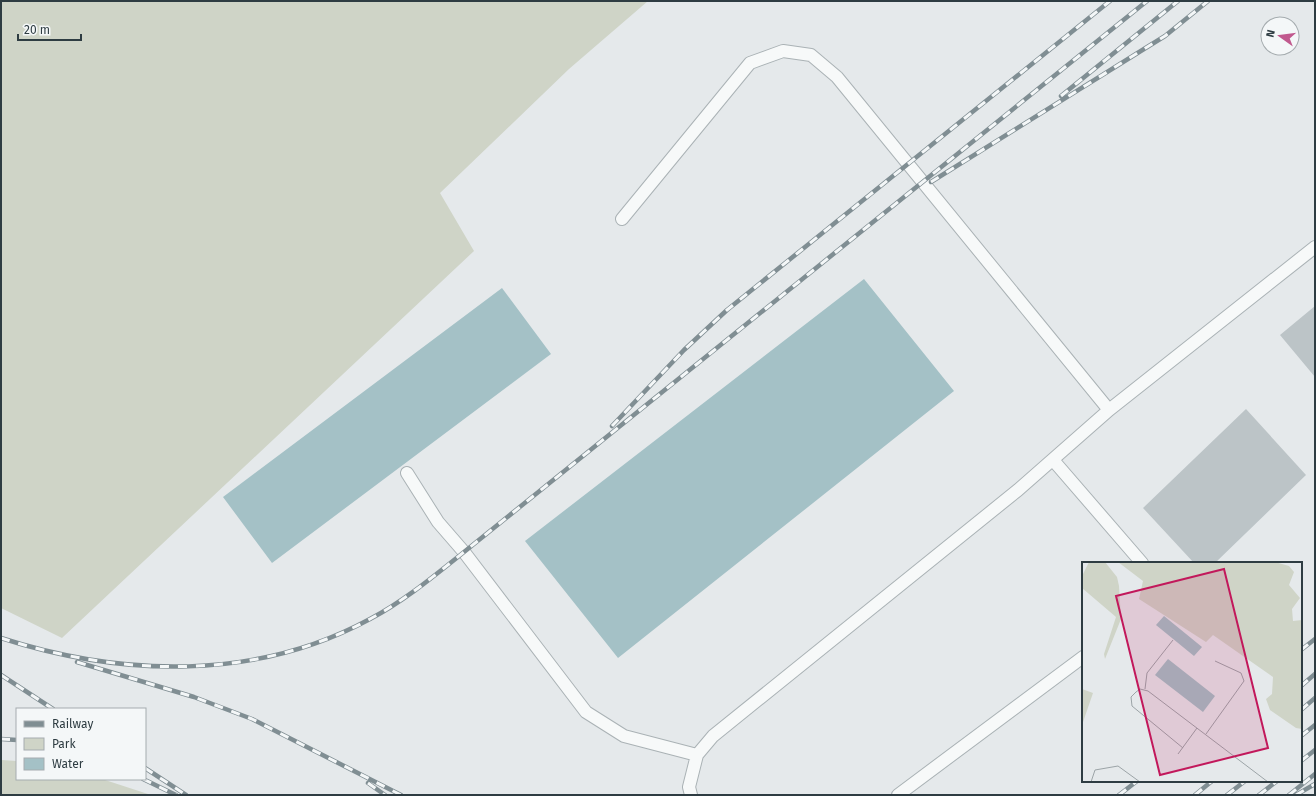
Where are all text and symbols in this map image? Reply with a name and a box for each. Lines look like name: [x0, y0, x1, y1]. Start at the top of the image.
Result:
scale bar: [18, 16, 81, 42]
north arrow: [1260, 16, 1300, 56]
text: 20 m: [24, 23, 50, 37]
text: N: [1264, 29, 1278, 39]
inset map: [1082, 562, 1302, 782]
legend: [16, 708, 146, 780]
text: Railway: [52, 717, 93, 731]
text: Park: [52, 737, 76, 751]
text: Water: [52, 757, 84, 771]

